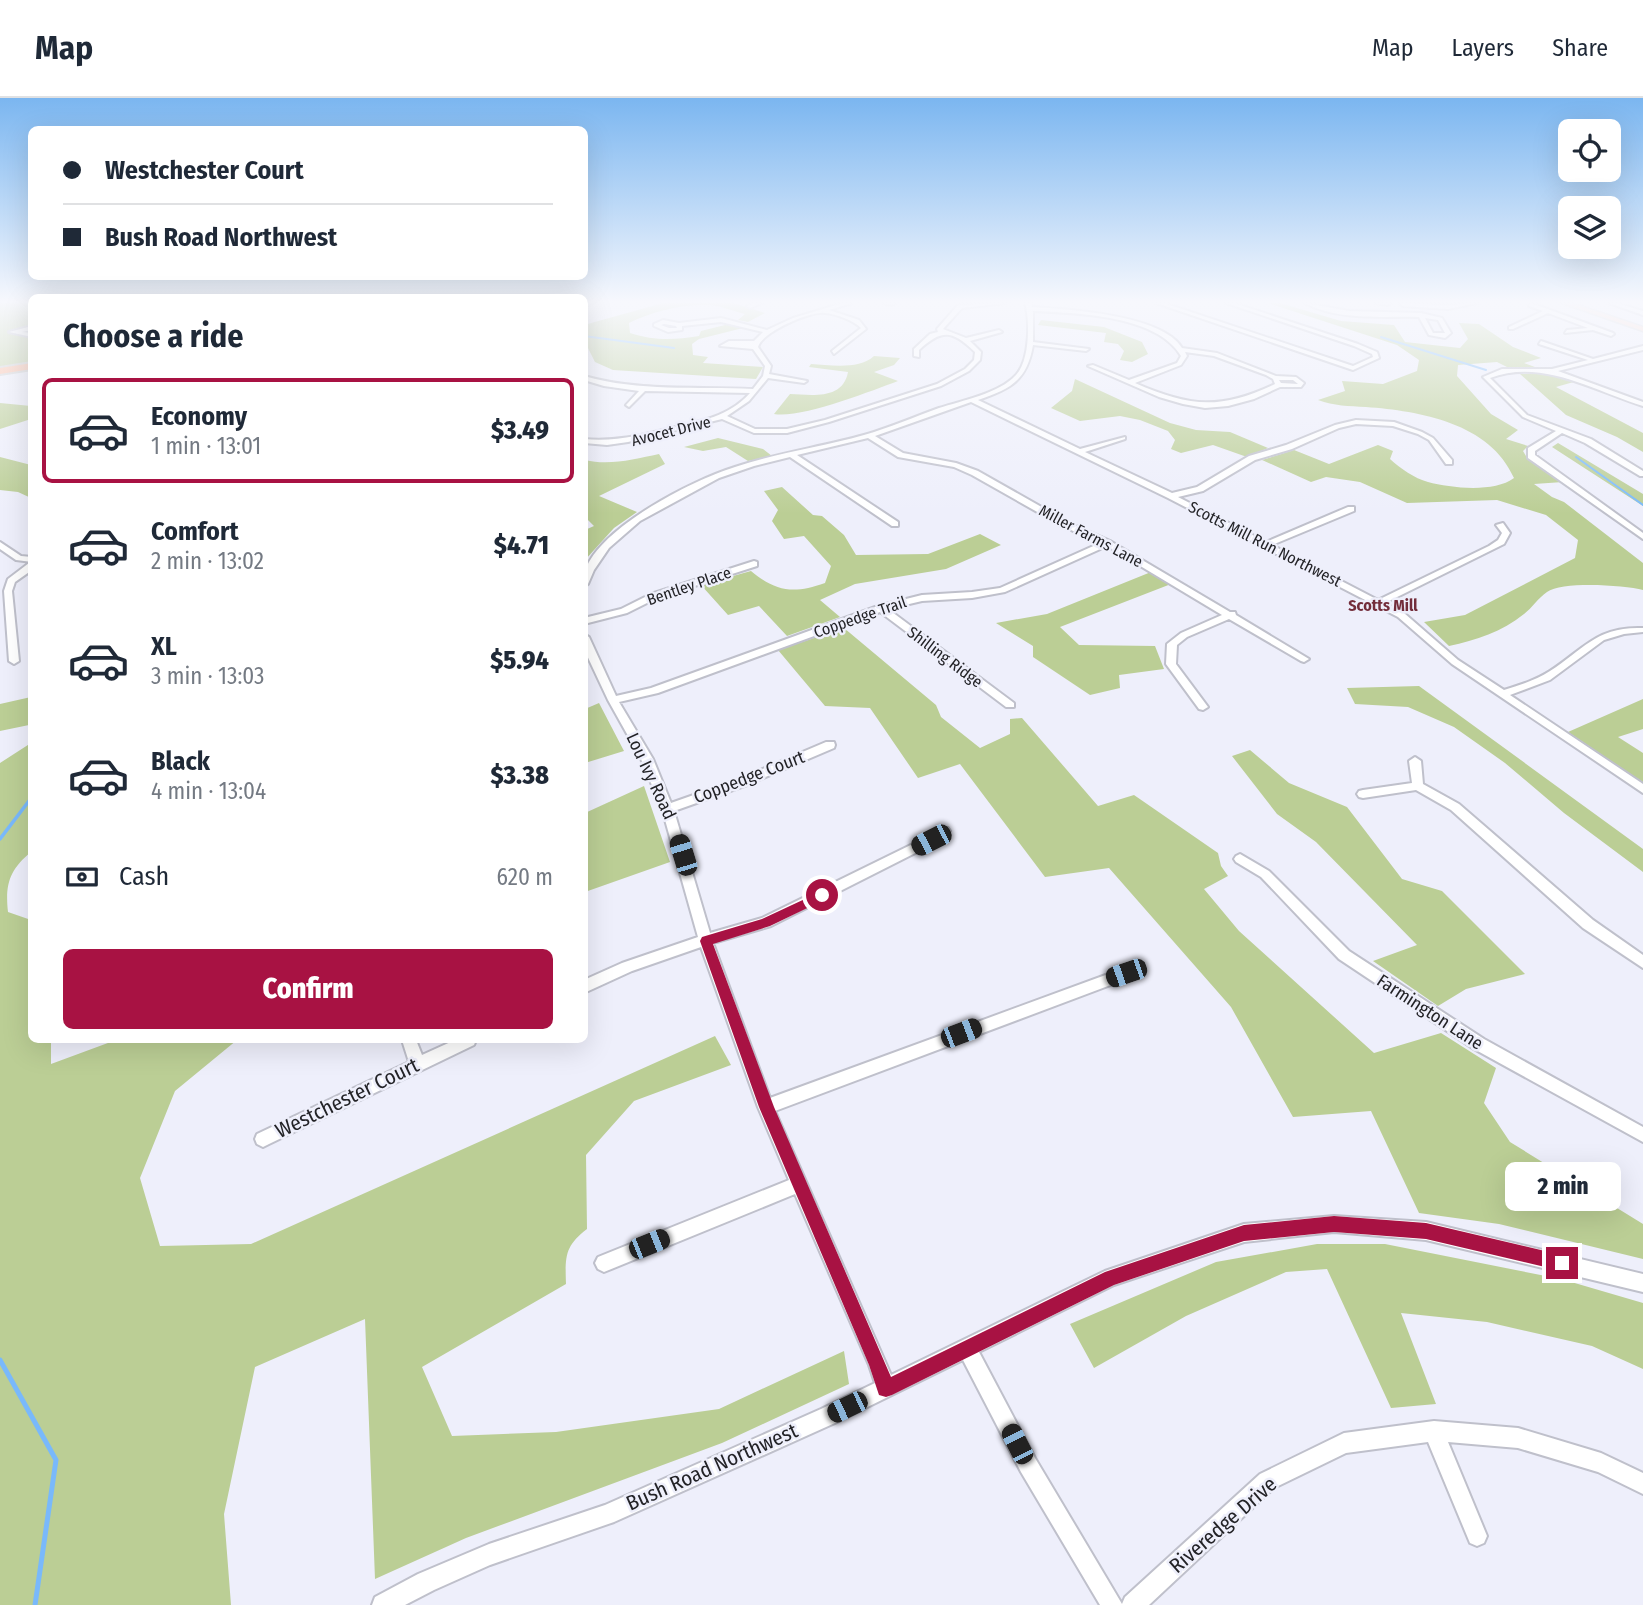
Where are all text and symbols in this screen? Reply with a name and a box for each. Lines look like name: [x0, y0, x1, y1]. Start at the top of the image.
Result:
text: Map: [35, 28, 93, 68]
text: Map: [1372, 34, 1414, 62]
text: Layers: [1452, 34, 1514, 62]
text: Share: [1552, 34, 1608, 62]
map controls: [1558, 119, 1621, 259]
button: locate: [1558, 119, 1621, 182]
text: Westchester Court: [105, 155, 304, 186]
button: layers: [1558, 196, 1621, 259]
text: Bush Road Northwest: [105, 222, 337, 253]
text: Choose a ride: [63, 317, 244, 355]
icon: car: [67, 399, 130, 462]
text: Economy: [151, 401, 247, 432]
street label: Avocet Drive: [629, 412, 713, 450]
text: $3.49: [491, 415, 549, 446]
text: 1 min · 13:01: [151, 432, 261, 460]
street label: Scotts Mill Run Northwest: [1186, 497, 1345, 591]
street label: Miller Farms Lane: [1036, 501, 1146, 571]
icon: car: [67, 514, 130, 577]
text: Comfort: [151, 516, 239, 547]
text: $4.71: [494, 530, 549, 561]
text: 2 min · 13:02: [151, 547, 264, 575]
street label: Bentley Place: [644, 563, 734, 609]
street label: Coppedge Trail: [811, 592, 909, 642]
district label: Scotts Mill: [1348, 596, 1418, 615]
street label: Shilling Ridge: [904, 623, 986, 691]
icon: car: [67, 629, 130, 692]
text: XL: [151, 631, 177, 662]
text: $5.94: [490, 645, 549, 676]
text: 3 min · 13:03: [151, 662, 264, 690]
street label: Lou Ivy Road: [621, 729, 681, 823]
icon: car: [67, 744, 130, 807]
text: Black: [151, 746, 210, 777]
street label: Coppedge Court: [690, 746, 808, 808]
text: $3.38: [490, 760, 549, 791]
text: 4 min · 13:04: [151, 777, 266, 805]
car: [908, 821, 955, 859]
car: [667, 832, 700, 878]
icon: cash: [63, 858, 101, 896]
text: Cash: [119, 861, 169, 892]
text: 620 m: [497, 863, 553, 891]
route start: [806, 879, 838, 911]
button: Confirm: [63, 949, 553, 1029]
car: [1103, 956, 1150, 990]
street label: Farmington Lane: [1373, 970, 1487, 1055]
car: [938, 1016, 985, 1050]
street label: Westchester Court: [271, 1052, 423, 1144]
callout: 2 min: [1504, 1162, 1620, 1210]
text: 2 min: [1538, 1172, 1588, 1200]
car: [626, 1226, 673, 1262]
route end: [1546, 1247, 1578, 1279]
car: [824, 1388, 871, 1426]
street label: Bush Road Northwest: [622, 1417, 802, 1516]
car: [999, 1421, 1036, 1467]
street label: Riveredge Drive: [1164, 1471, 1282, 1579]

